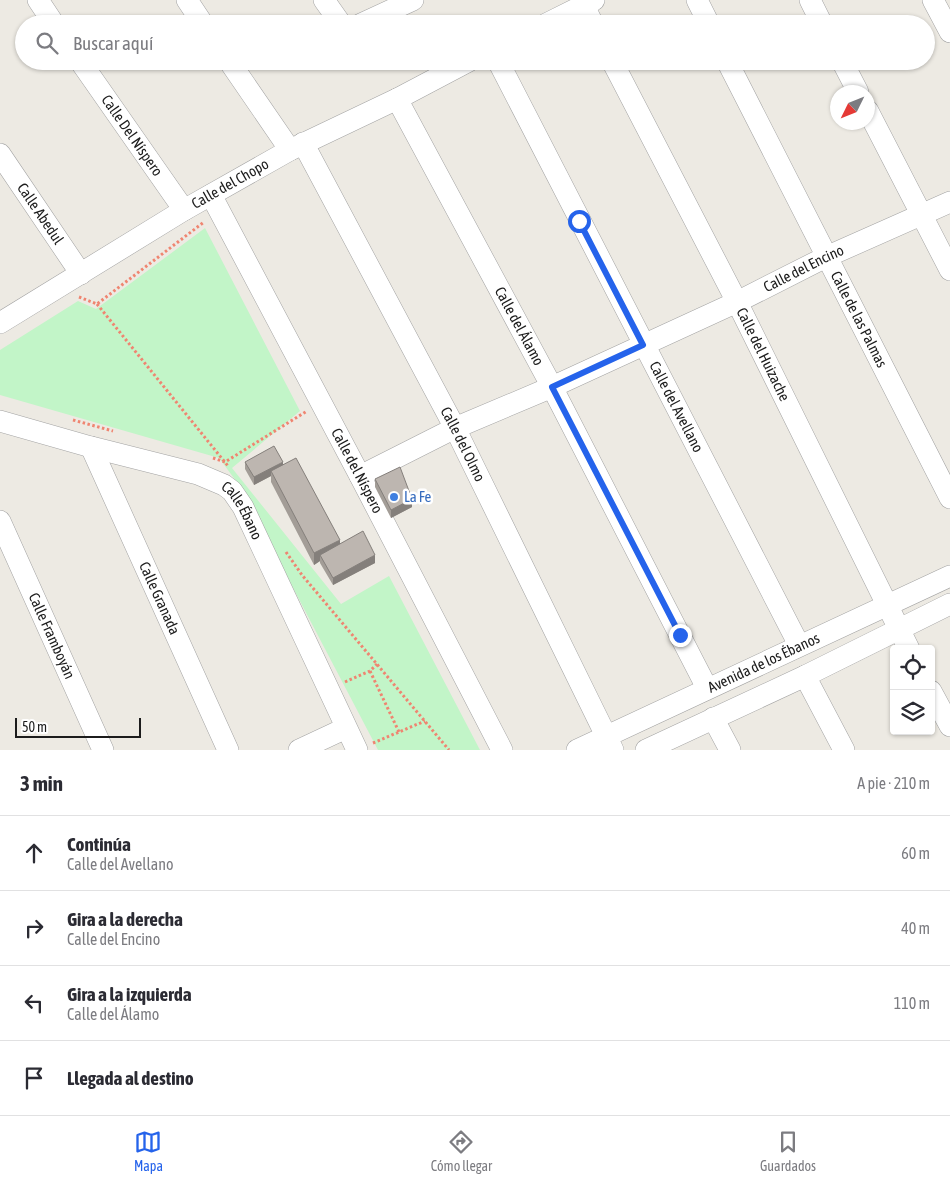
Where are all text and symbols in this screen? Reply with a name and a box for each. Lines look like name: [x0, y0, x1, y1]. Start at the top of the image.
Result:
search box: [15, 15, 935, 70]
icon: search: [33, 29, 61, 57]
text: Buscar aquí: [73, 32, 153, 54]
north arrow: [830, 85, 875, 130]
street label: Calle Del Níspero: [98, 92, 167, 179]
street label: Calle del Chopo: [188, 155, 271, 212]
street label: Calle Abedul: [14, 180, 67, 247]
route start: [568, 210, 591, 233]
street label: Calle del Encino: [761, 241, 846, 295]
street label: Calle de las Palmas: [828, 268, 891, 370]
street label: Calle del Álamo: [492, 284, 548, 368]
street label: Calle del Huizache: [733, 305, 794, 404]
street label: Calle del Avellano: [646, 358, 707, 455]
street label: Calle del Olmo: [437, 404, 489, 484]
street label: Calle del Níspero: [328, 425, 387, 516]
street label: Calle Ébano: [219, 477, 266, 542]
place label: La Fe: [404, 488, 432, 505]
marker: La Fe: [388, 491, 400, 503]
street label: Calle Granada: [136, 559, 184, 637]
street label: Calle Framboyán: [25, 590, 79, 681]
route end: [669, 624, 692, 647]
street label: Avenida de los Ébanos: [705, 629, 822, 696]
map controls: [890, 645, 935, 735]
button: locate: [890, 645, 935, 690]
button: layers: [890, 690, 935, 735]
scale bar: [15, 715, 141, 738]
text: 50 m: [22, 719, 47, 735]
text: 3 min: [20, 771, 63, 795]
text: A pie · 210 m: [857, 774, 930, 792]
text: Continúa: [67, 833, 131, 855]
icon: ahead: [20, 839, 48, 867]
text: 60 m: [901, 844, 930, 862]
text: Calle del Avellano: [67, 855, 173, 873]
text: Gira a la derecha: [67, 908, 183, 930]
icon: right: [20, 914, 48, 942]
text: 40 m: [901, 919, 930, 937]
text: Calle del Encino: [67, 930, 160, 948]
text: Gira a la izquierda: [67, 983, 192, 1005]
icon: left: [20, 989, 48, 1017]
text: 110 m: [894, 994, 930, 1012]
text: Calle del Álamo: [67, 1005, 159, 1023]
icon: arrive: [20, 1064, 48, 1092]
text: Llegada al destino: [67, 1067, 194, 1089]
tab: Mapa: [134, 1128, 163, 1174]
tab: Cómo llegar: [431, 1128, 492, 1174]
tab: Guardados: [760, 1128, 816, 1174]

